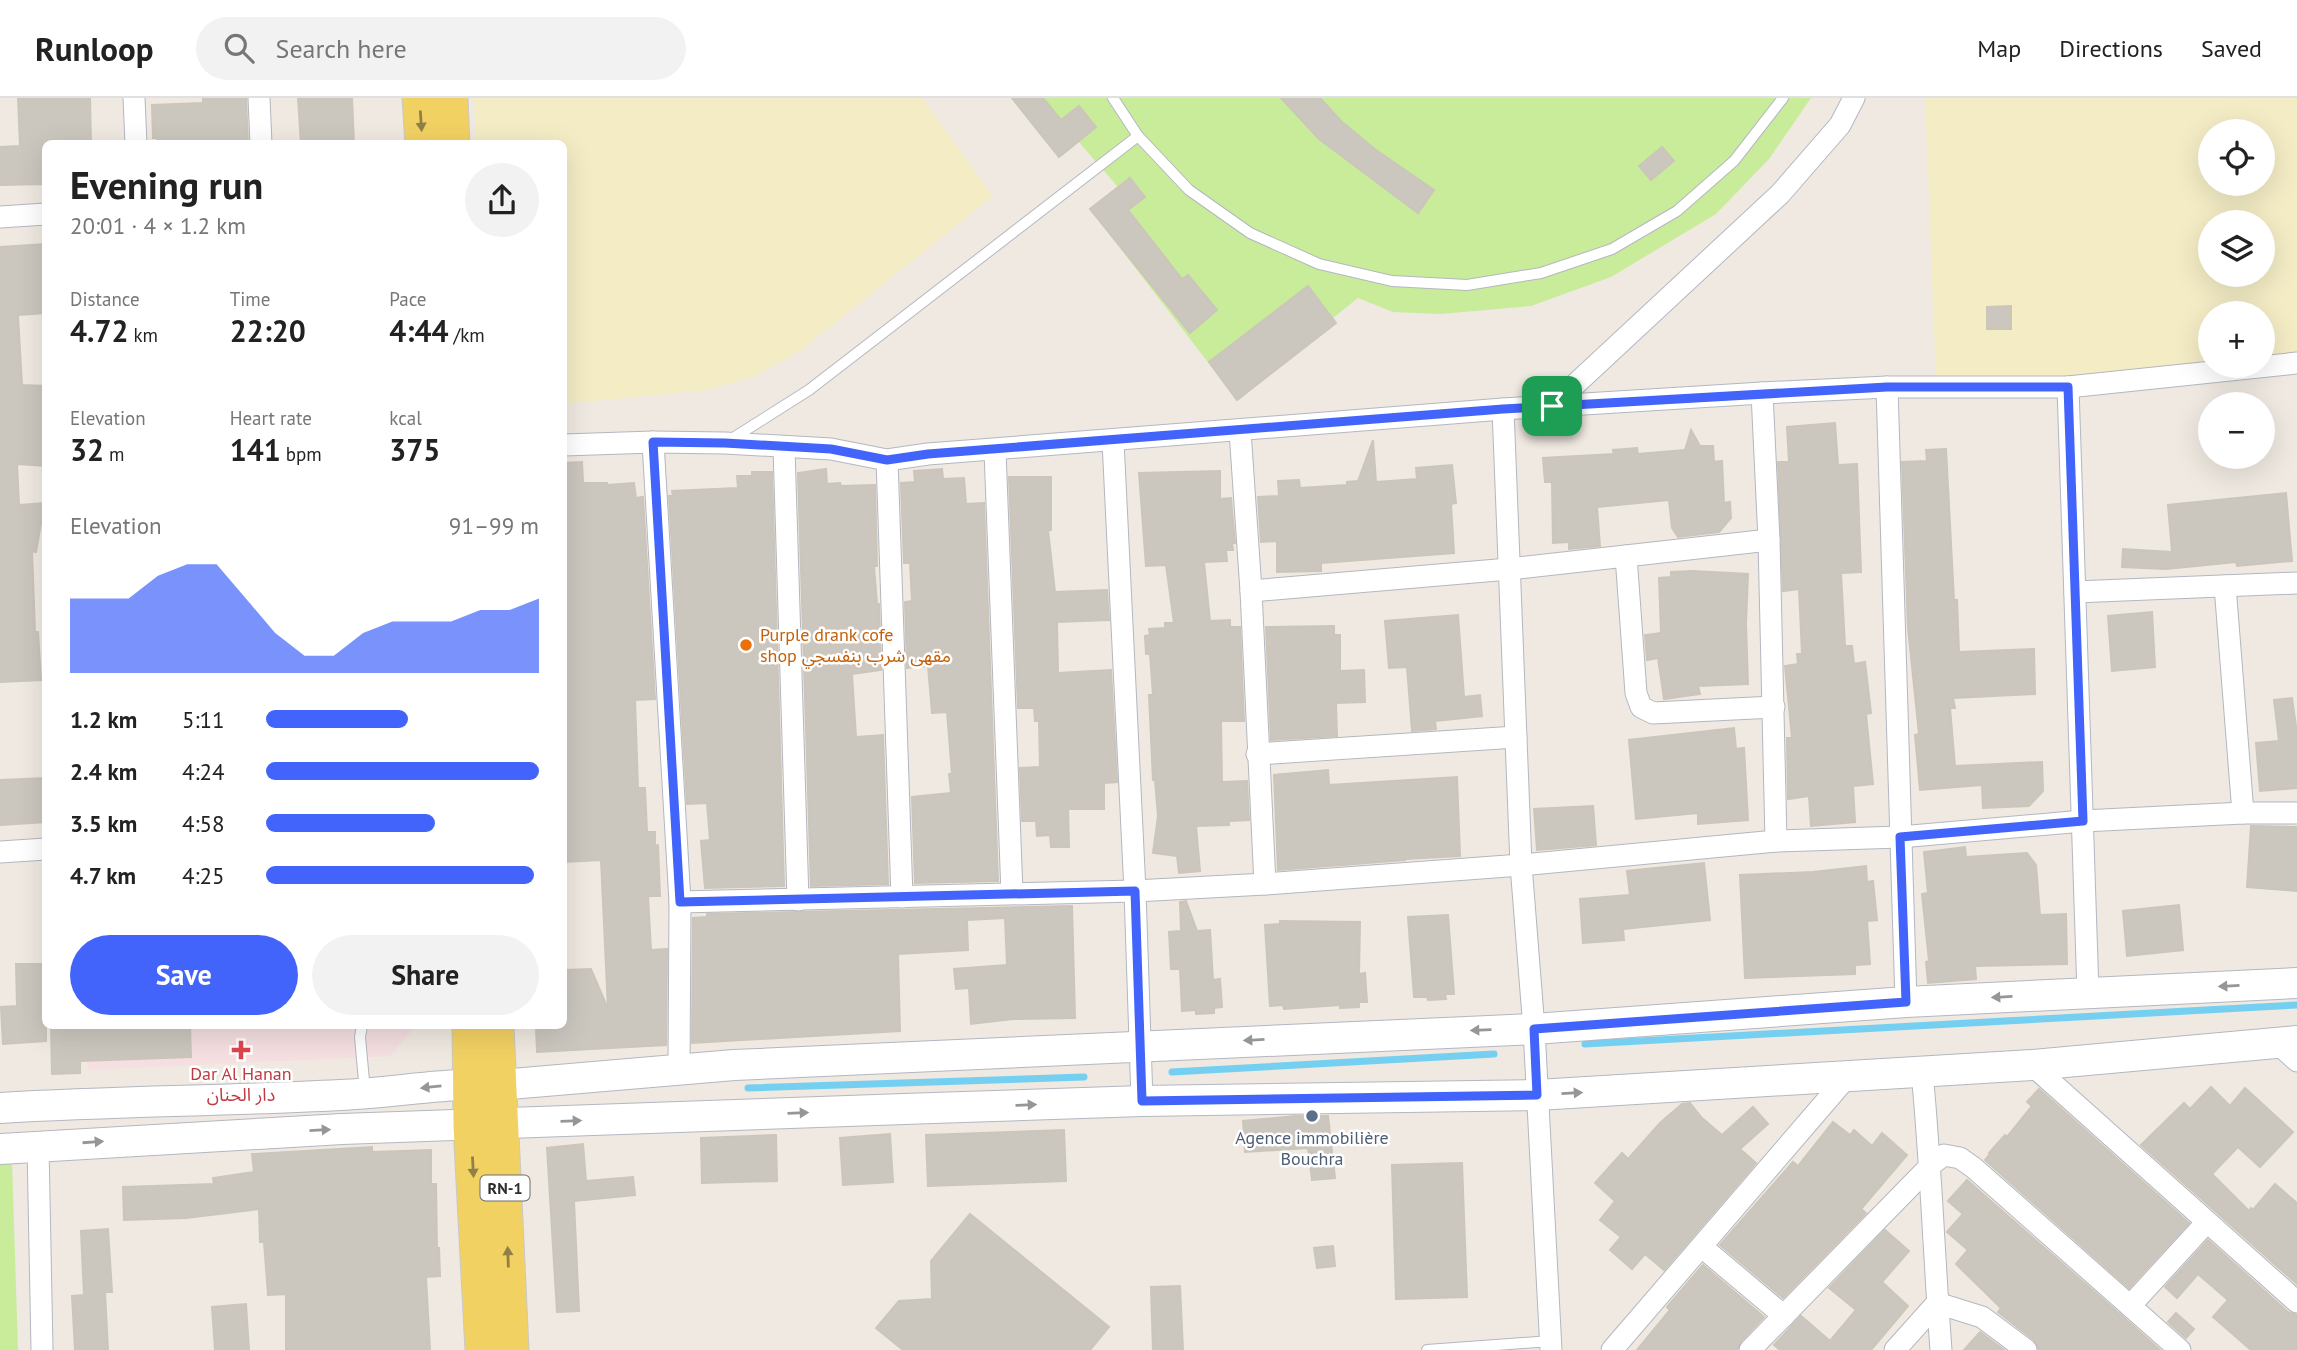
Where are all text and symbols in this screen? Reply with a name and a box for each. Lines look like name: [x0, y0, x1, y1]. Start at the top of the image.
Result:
search box: [196, 17, 686, 80]
text: Runloop: [35, 27, 154, 70]
icon: search: [220, 29, 258, 67]
text: Search here: [276, 32, 407, 65]
text: Map: [1977, 33, 2021, 64]
text: Directions: [2059, 33, 2163, 64]
text: Saved: [2201, 33, 2262, 64]
one-way arrow: [415, 110, 426, 132]
map controls: [2198, 119, 2275, 469]
button: locate: [2198, 119, 2275, 196]
text: Evening run: [70, 160, 263, 209]
button: share: [465, 163, 539, 237]
button: layers: [2198, 210, 2275, 287]
text: 20:01 · 4 × 1.2 km: [70, 211, 246, 240]
text: Distance: [70, 287, 140, 311]
text: Time: [230, 287, 270, 311]
text: Pace: [389, 287, 427, 311]
button: +: [2198, 301, 2275, 378]
text: 4.72: [70, 311, 128, 350]
text: 22:20: [230, 311, 306, 350]
text: 4:44: [389, 311, 448, 350]
text: km: [128, 323, 158, 347]
text: /km: [448, 323, 485, 347]
pin: [1522, 376, 1582, 436]
icon: arrive: [1533, 387, 1571, 425]
button: −: [2198, 392, 2275, 469]
text: Elevation: [70, 406, 146, 430]
text: Heart rate: [230, 406, 312, 430]
text: kcal: [389, 406, 422, 430]
text: 32: [70, 430, 104, 469]
text: 141: [230, 430, 281, 469]
text: 375: [389, 430, 440, 469]
text: m: [104, 442, 125, 466]
text: bpm: [281, 442, 322, 466]
text: Elevation: [70, 511, 162, 540]
text: 91–99 m: [449, 511, 539, 540]
place label: Purple drank cofe shop مقهى شرب بنفسجي: [760, 623, 951, 669]
marker: Purple drank cofe shop مقهى شرب بنفسجي: [738, 637, 754, 653]
text: 1.2 km: [70, 705, 137, 734]
text: 5:11: [182, 705, 225, 734]
text: 2.4 km: [70, 757, 137, 786]
text: 4:24: [182, 757, 225, 786]
text: 3.5 km: [70, 809, 137, 838]
text: 4:58: [182, 809, 225, 838]
text: 4.7 km: [70, 861, 136, 890]
text: 4:25: [182, 861, 225, 890]
button: Save: [70, 935, 298, 1015]
button: Share: [312, 935, 539, 1015]
one-way arrow: [2218, 981, 2240, 992]
one-way arrow: [1990, 992, 2012, 1003]
one-way arrow: [1470, 1024, 1492, 1036]
one-way arrow: [1243, 1035, 1265, 1046]
marker: Dar Al Hanan دار الحنان: [231, 1040, 251, 1060]
place label: Dar Al Hanan دار الحنان: [190, 1062, 292, 1106]
one-way arrow: [420, 1082, 442, 1093]
one-way arrow: [1561, 1087, 1583, 1098]
one-way arrow: [1015, 1099, 1037, 1110]
one-way arrow: [788, 1107, 810, 1118]
marker: Agence immobilière Bouchra: [1304, 1108, 1320, 1124]
one-way arrow: [560, 1115, 582, 1126]
one-way arrow: [309, 1124, 331, 1135]
place label: Agence immobilière Bouchra: [1235, 1126, 1389, 1170]
one-way arrow: [82, 1137, 104, 1148]
one-way arrow: [467, 1156, 478, 1178]
road number: RN-1: [480, 1176, 530, 1200]
one-way arrow: [502, 1246, 514, 1268]

